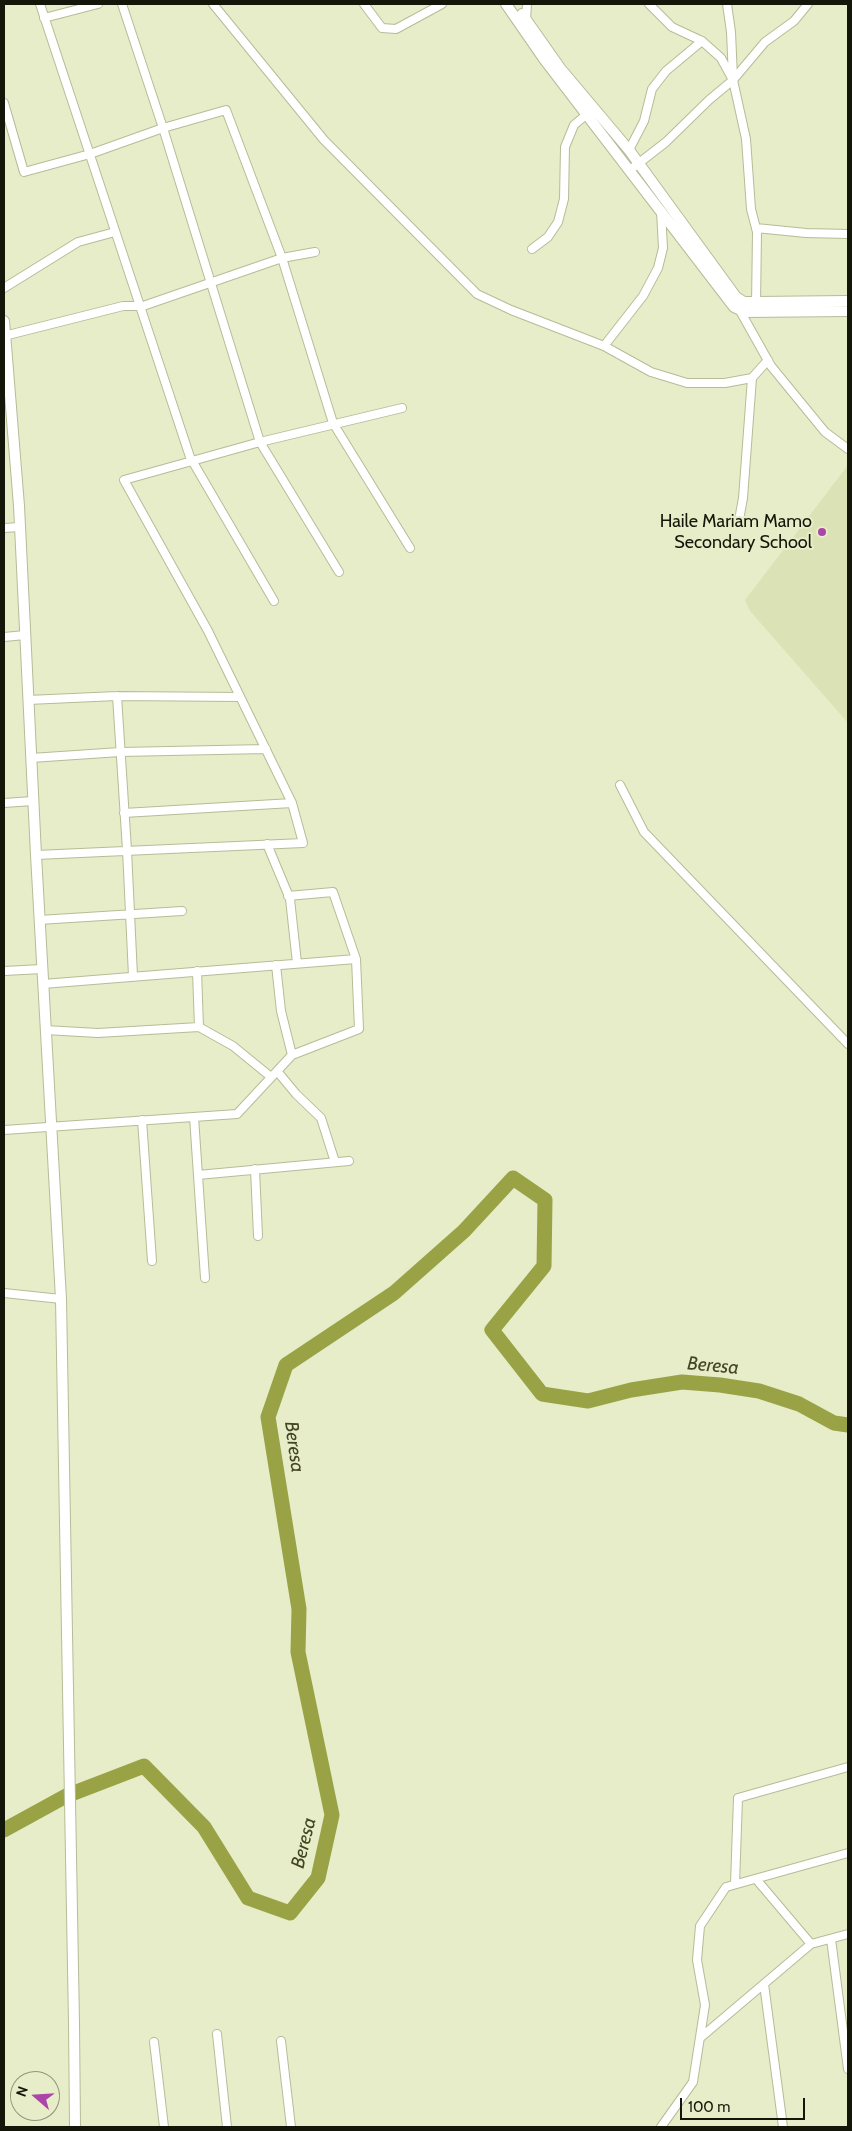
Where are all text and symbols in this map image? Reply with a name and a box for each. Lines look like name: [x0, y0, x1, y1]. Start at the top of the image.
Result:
place label: Haile Mariam Mamo Secondary School: [660, 511, 812, 554]
marker: Haile Mariam Mamo Secondary School: [816, 526, 828, 538]
water label: Beresa: [686, 1352, 740, 1380]
water label: Beresa: [279, 1420, 309, 1474]
water label: Beresa: [287, 1815, 321, 1871]
north arrow: [10, 2071, 60, 2121]
text: N: [12, 2084, 32, 2099]
scale bar: [682, 2088, 807, 2120]
text: 100 m: [688, 2098, 730, 2116]

